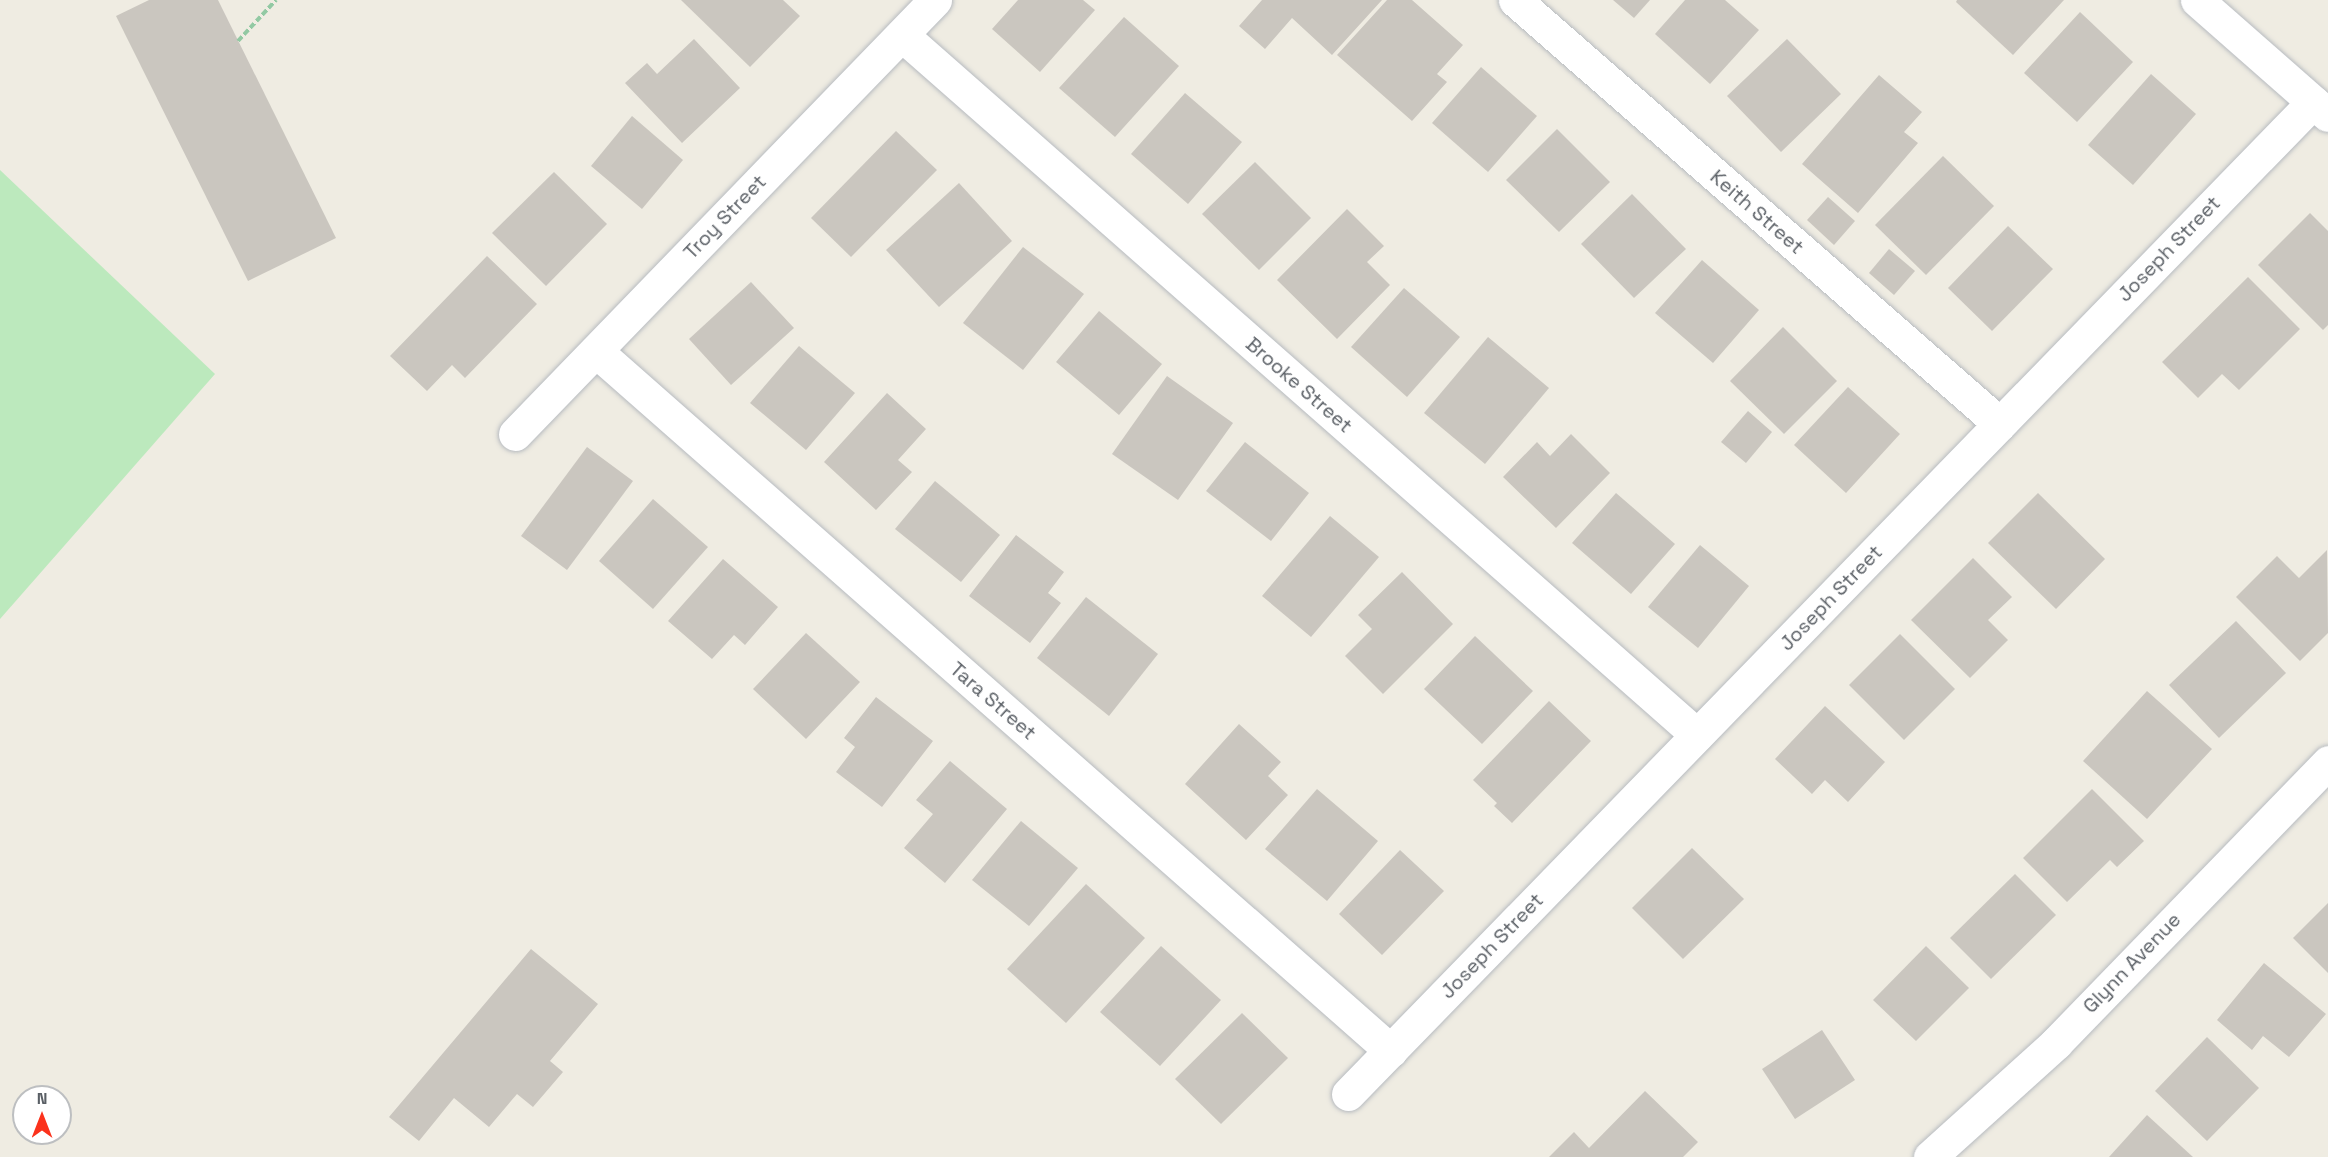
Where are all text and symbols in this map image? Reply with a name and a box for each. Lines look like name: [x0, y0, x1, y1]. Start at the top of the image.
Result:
street label: Keith Street: [1705, 165, 1809, 259]
street label: Troy Street: [679, 170, 771, 264]
street label: Joseph Street: [2113, 191, 2225, 307]
street label: Brooke Street: [1241, 332, 1357, 438]
street label: Joseph Street: [1775, 540, 1887, 656]
street label: Tara Street: [945, 657, 1041, 745]
street label: Joseph Street: [1436, 888, 1548, 1004]
street label: Glynn Avenue: [2078, 908, 2186, 1018]
north arrow: [12, 1085, 72, 1145]
text: N: [37, 1088, 47, 1109]

